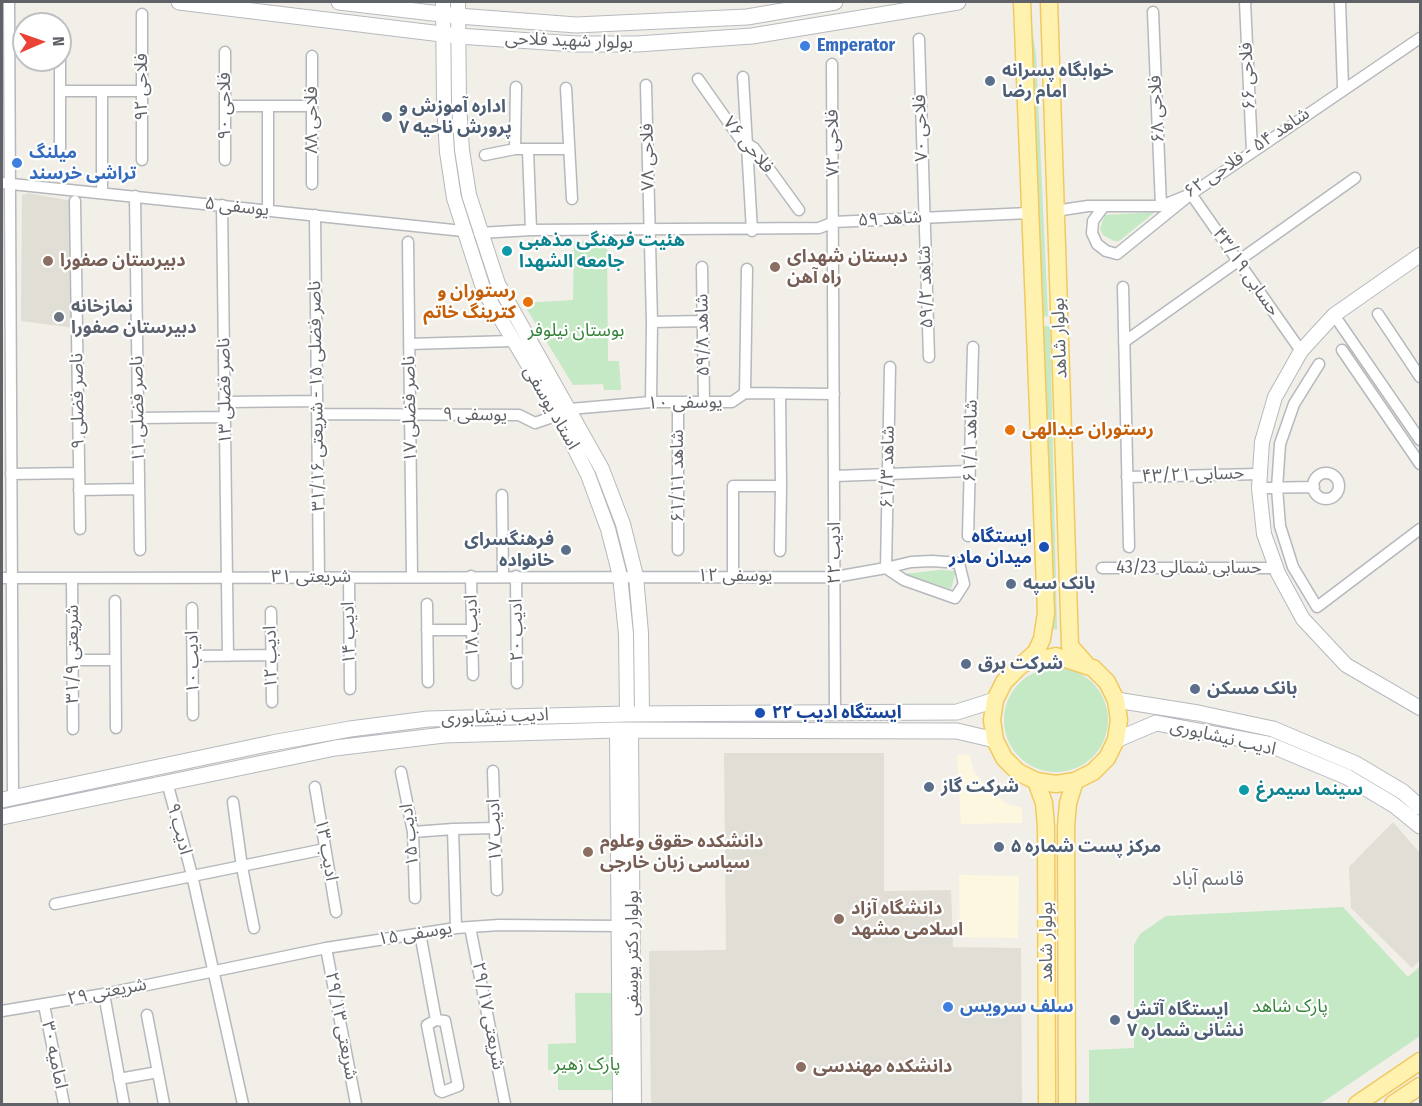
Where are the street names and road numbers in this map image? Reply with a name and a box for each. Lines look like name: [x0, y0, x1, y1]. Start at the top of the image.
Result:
street label: بولوار شهید فلاحی: [505, 28, 633, 54]
street label: فلاحی ۶۶: [1235, 42, 1261, 110]
street label: فلاحی ۹۲: [131, 53, 153, 121]
street label: فلاحی ۹۰: [214, 72, 236, 140]
street label: فلاحی ۶۸: [1144, 75, 1170, 143]
street label: فلاحی ۸۸: [301, 86, 323, 154]
street label: فلاحی ۷۰: [909, 94, 933, 162]
street label: شاهد ۵۴ - فلاحی ۶۲: [1180, 103, 1314, 203]
street label: فلاحی ۷۲: [822, 109, 844, 177]
street label: فلاحی ۷۶: [718, 112, 778, 178]
street label: فلاحی ۷۸: [637, 123, 659, 191]
street label: یوسفی ۵: [204, 193, 270, 221]
street label: شاهد ۵۹: [857, 207, 923, 231]
street label: حسابی ۴۳/۱۹: [1208, 224, 1284, 320]
street label: شاهد ۵۹/۲: [914, 245, 938, 329]
street label: ناصر فضلی ۱۵ - شریعتی ۳۱/۱۶: [304, 281, 330, 511]
street label: شاهد ۵۹/۸: [691, 293, 715, 377]
street label: بولوار شاهد: [1048, 297, 1072, 379]
street label: ناصر فضلی ۱۳: [213, 338, 237, 444]
street label: ناصر فضلی ۹: [66, 353, 90, 449]
street label: ناصر فضلی ۱۱: [126, 356, 150, 462]
street label: ناصر فضلی ۱۷: [398, 356, 422, 462]
street label: استاد یوسفی: [518, 362, 584, 454]
street label: یوسفی ۱۰: [647, 392, 723, 414]
street label: شاهد ۶۱/۱: [959, 399, 983, 483]
street label: یوسفی ۹: [442, 404, 508, 426]
street label: شاهد ۶۱/۳: [876, 425, 900, 509]
street label: شاهد ۶۱/۱۱: [667, 429, 689, 523]
street label: حسابی ۴۳/۲۱: [1141, 462, 1245, 488]
street label: ادیب ۲۲: [824, 522, 846, 584]
street label: حسابی شمالی 43/23: [1116, 557, 1262, 579]
street label: یوسفی ۱۲: [698, 565, 772, 587]
street label: شریعتی ۳۱: [271, 566, 351, 588]
street label: ادیب ۱۸: [461, 594, 483, 658]
street label: ادیب ۲۰: [506, 598, 528, 662]
street label: ادیب ۱۴: [338, 601, 360, 665]
street label: شریعتی ۳۱/۹: [62, 605, 84, 703]
street label: ادیب ۱۲: [260, 625, 282, 689]
street label: ادیب ۱۰: [182, 630, 204, 694]
street label: ادیب نیشابوری: [441, 704, 549, 730]
street label: ادیب نیشابوری: [1168, 715, 1278, 761]
street label: ادیب ۱۷: [483, 798, 507, 862]
street label: ادیب ۹: [162, 801, 196, 857]
street label: ادیب ۱۵: [396, 803, 424, 867]
street label: ادیب ۱۳: [310, 817, 342, 883]
street label: بولوار دکتر یوسفی: [622, 890, 644, 1016]
street label: بولوار شاهد: [1036, 902, 1058, 982]
street label: یوسفی ۱۵: [376, 917, 454, 951]
street label: شریعتی ۲۹/۱۷: [467, 960, 509, 1072]
street label: شریعتی ۲۹/۱۳: [320, 970, 362, 1082]
street label: شریعتی ۲۹: [66, 974, 148, 1010]
street label: امامیه ۳۰: [36, 1019, 72, 1091]

